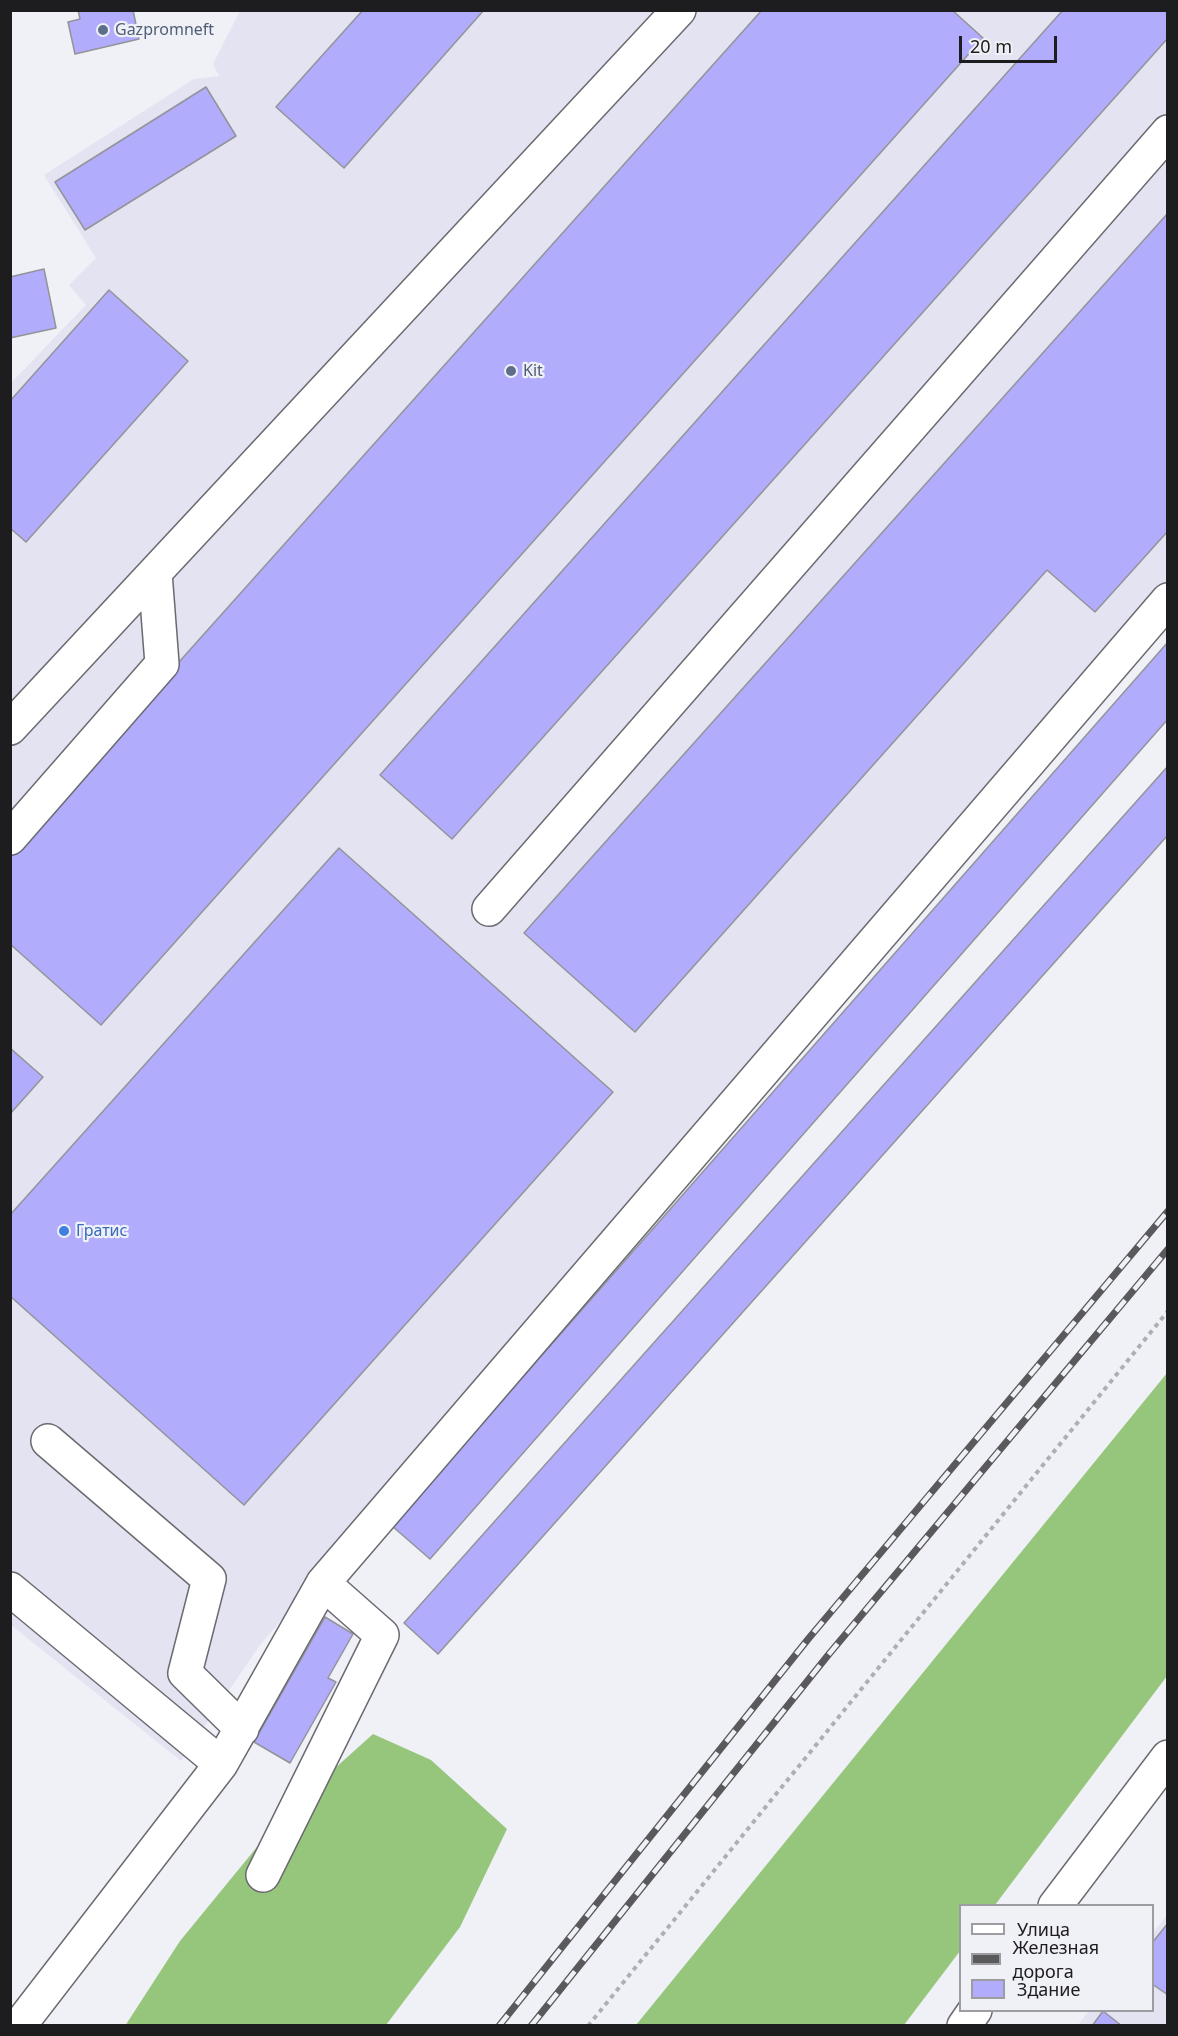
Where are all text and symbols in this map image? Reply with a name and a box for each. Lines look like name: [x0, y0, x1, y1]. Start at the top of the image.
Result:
place label: Gazpromneft: [115, 20, 214, 40]
marker: Gazpromneft: [96, 23, 110, 37]
scale bar: [962, 24, 1060, 62]
text: 20 m: [970, 34, 1012, 58]
place label: Kit: [523, 361, 543, 381]
marker: Kit: [504, 364, 518, 378]
place label: Гратис: [76, 1221, 127, 1241]
marker: Гратис: [57, 1224, 71, 1238]
legend: [959, 1904, 1154, 2012]
text: Улица: [1017, 1917, 1070, 1941]
text: Железная дорога: [1013, 1935, 1099, 1983]
text: Здание: [1017, 1977, 1080, 2001]

